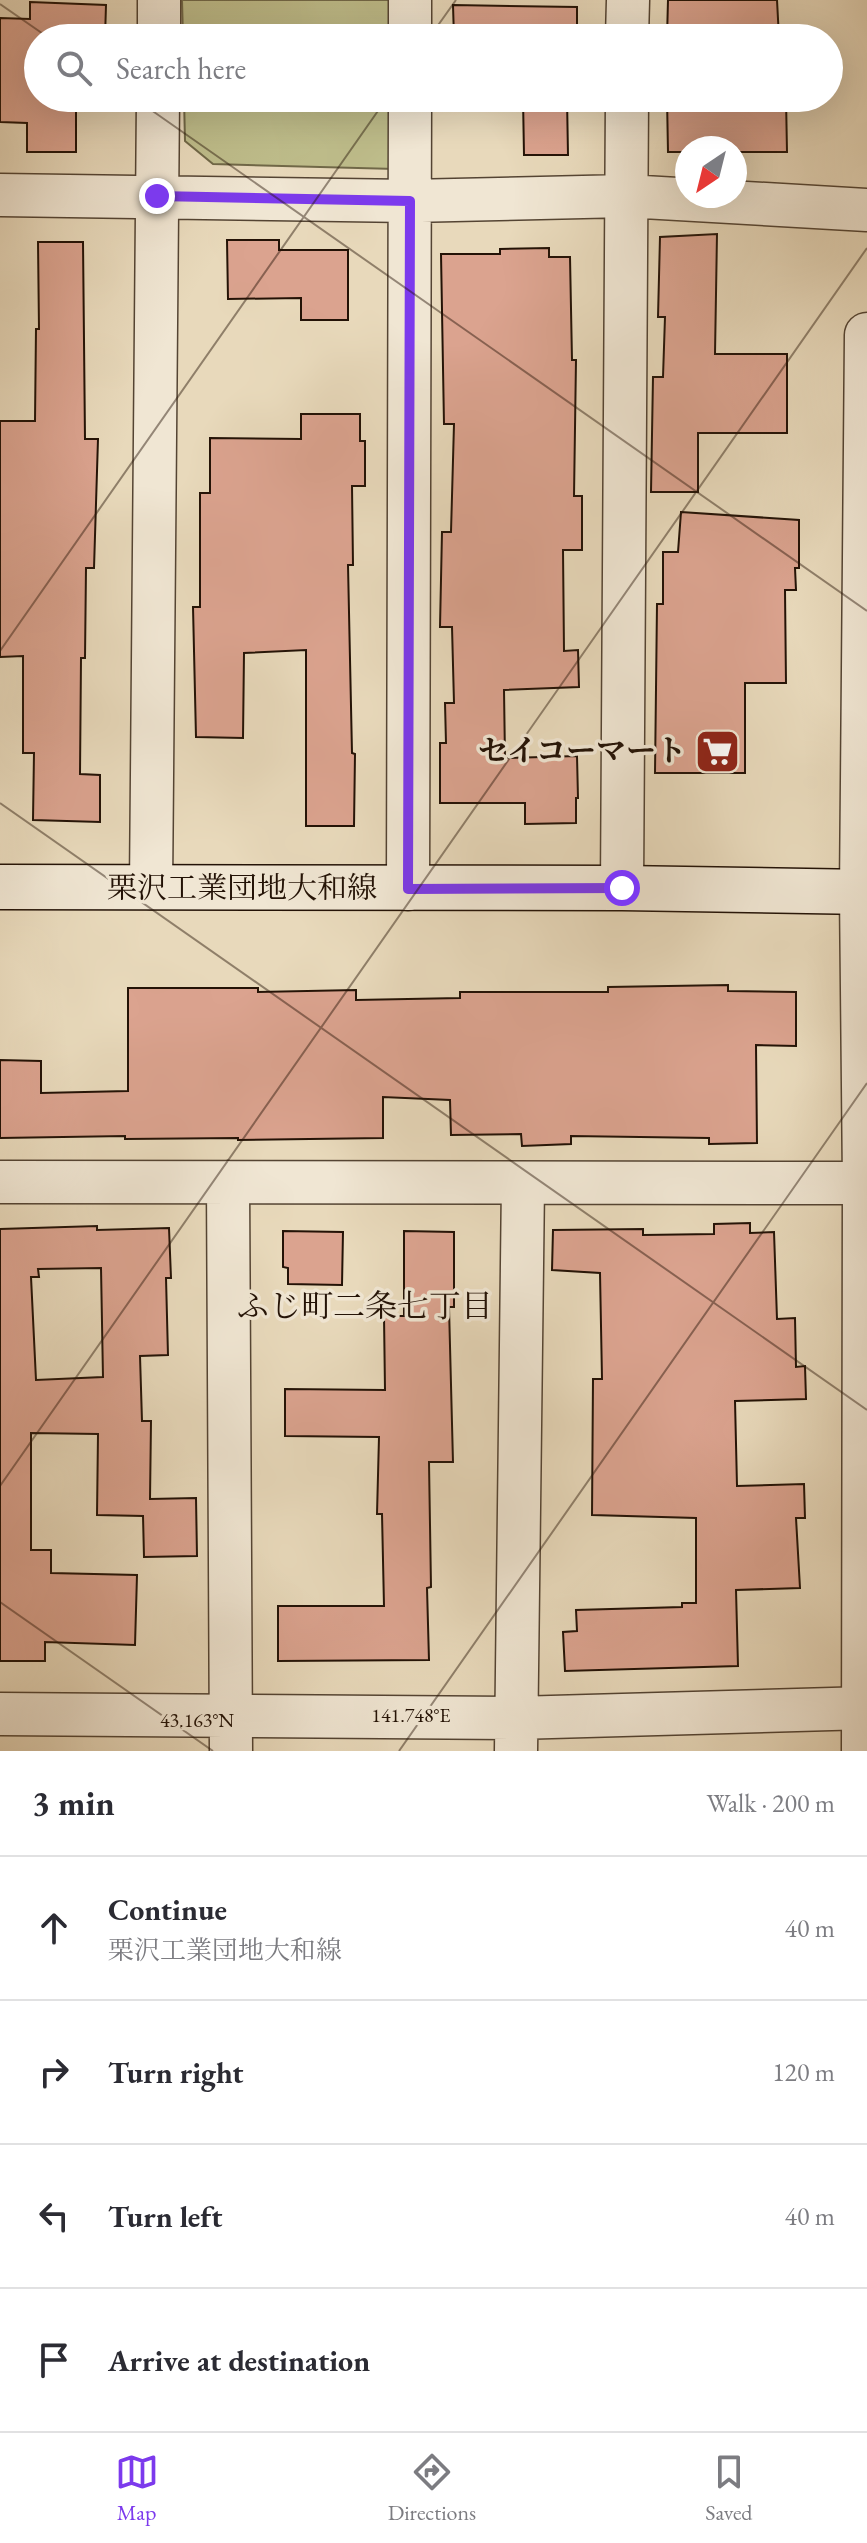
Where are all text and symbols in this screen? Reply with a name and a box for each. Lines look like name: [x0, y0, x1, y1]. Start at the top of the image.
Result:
search box: [24, 24, 843, 112]
icon: search: [52, 46, 96, 90]
text: Search here: [116, 49, 246, 88]
north arrow: [675, 136, 747, 208]
route end: [139, 178, 175, 214]
supermarket icon: セイコーマート: [693, 727, 741, 775]
place label: セイコーマート: [478, 731, 686, 770]
street label: 栗沢工業団地大和線: [107, 868, 377, 907]
route start: [604, 870, 640, 906]
district label: ふじ町二条七丁目: [237, 1285, 493, 1327]
text: 141.748°E: [371, 1702, 451, 1728]
text: 43.163°N: [160, 1707, 234, 1733]
text: 3 min: [32, 1781, 115, 1825]
text: Walk · 200 m: [707, 1786, 835, 1820]
text: Continue: [108, 1890, 227, 1929]
icon: ahead: [32, 1906, 76, 1950]
text: 40 m: [785, 1911, 835, 1945]
text: 栗沢工業団地大和線: [108, 1933, 342, 1967]
icon: right: [32, 2050, 76, 2094]
text: Turn right: [108, 2053, 244, 2092]
text: 120 m: [772, 2055, 835, 2089]
icon: left: [32, 2194, 76, 2238]
text: Turn left: [108, 2197, 222, 2236]
text: 40 m: [785, 2199, 835, 2233]
icon: arrive: [32, 2338, 76, 2382]
text: Arrive at destination: [108, 2341, 370, 2380]
tab: Map: [115, 2450, 159, 2527]
tab: Directions: [388, 2450, 476, 2527]
tab: Saved: [705, 2450, 752, 2527]

